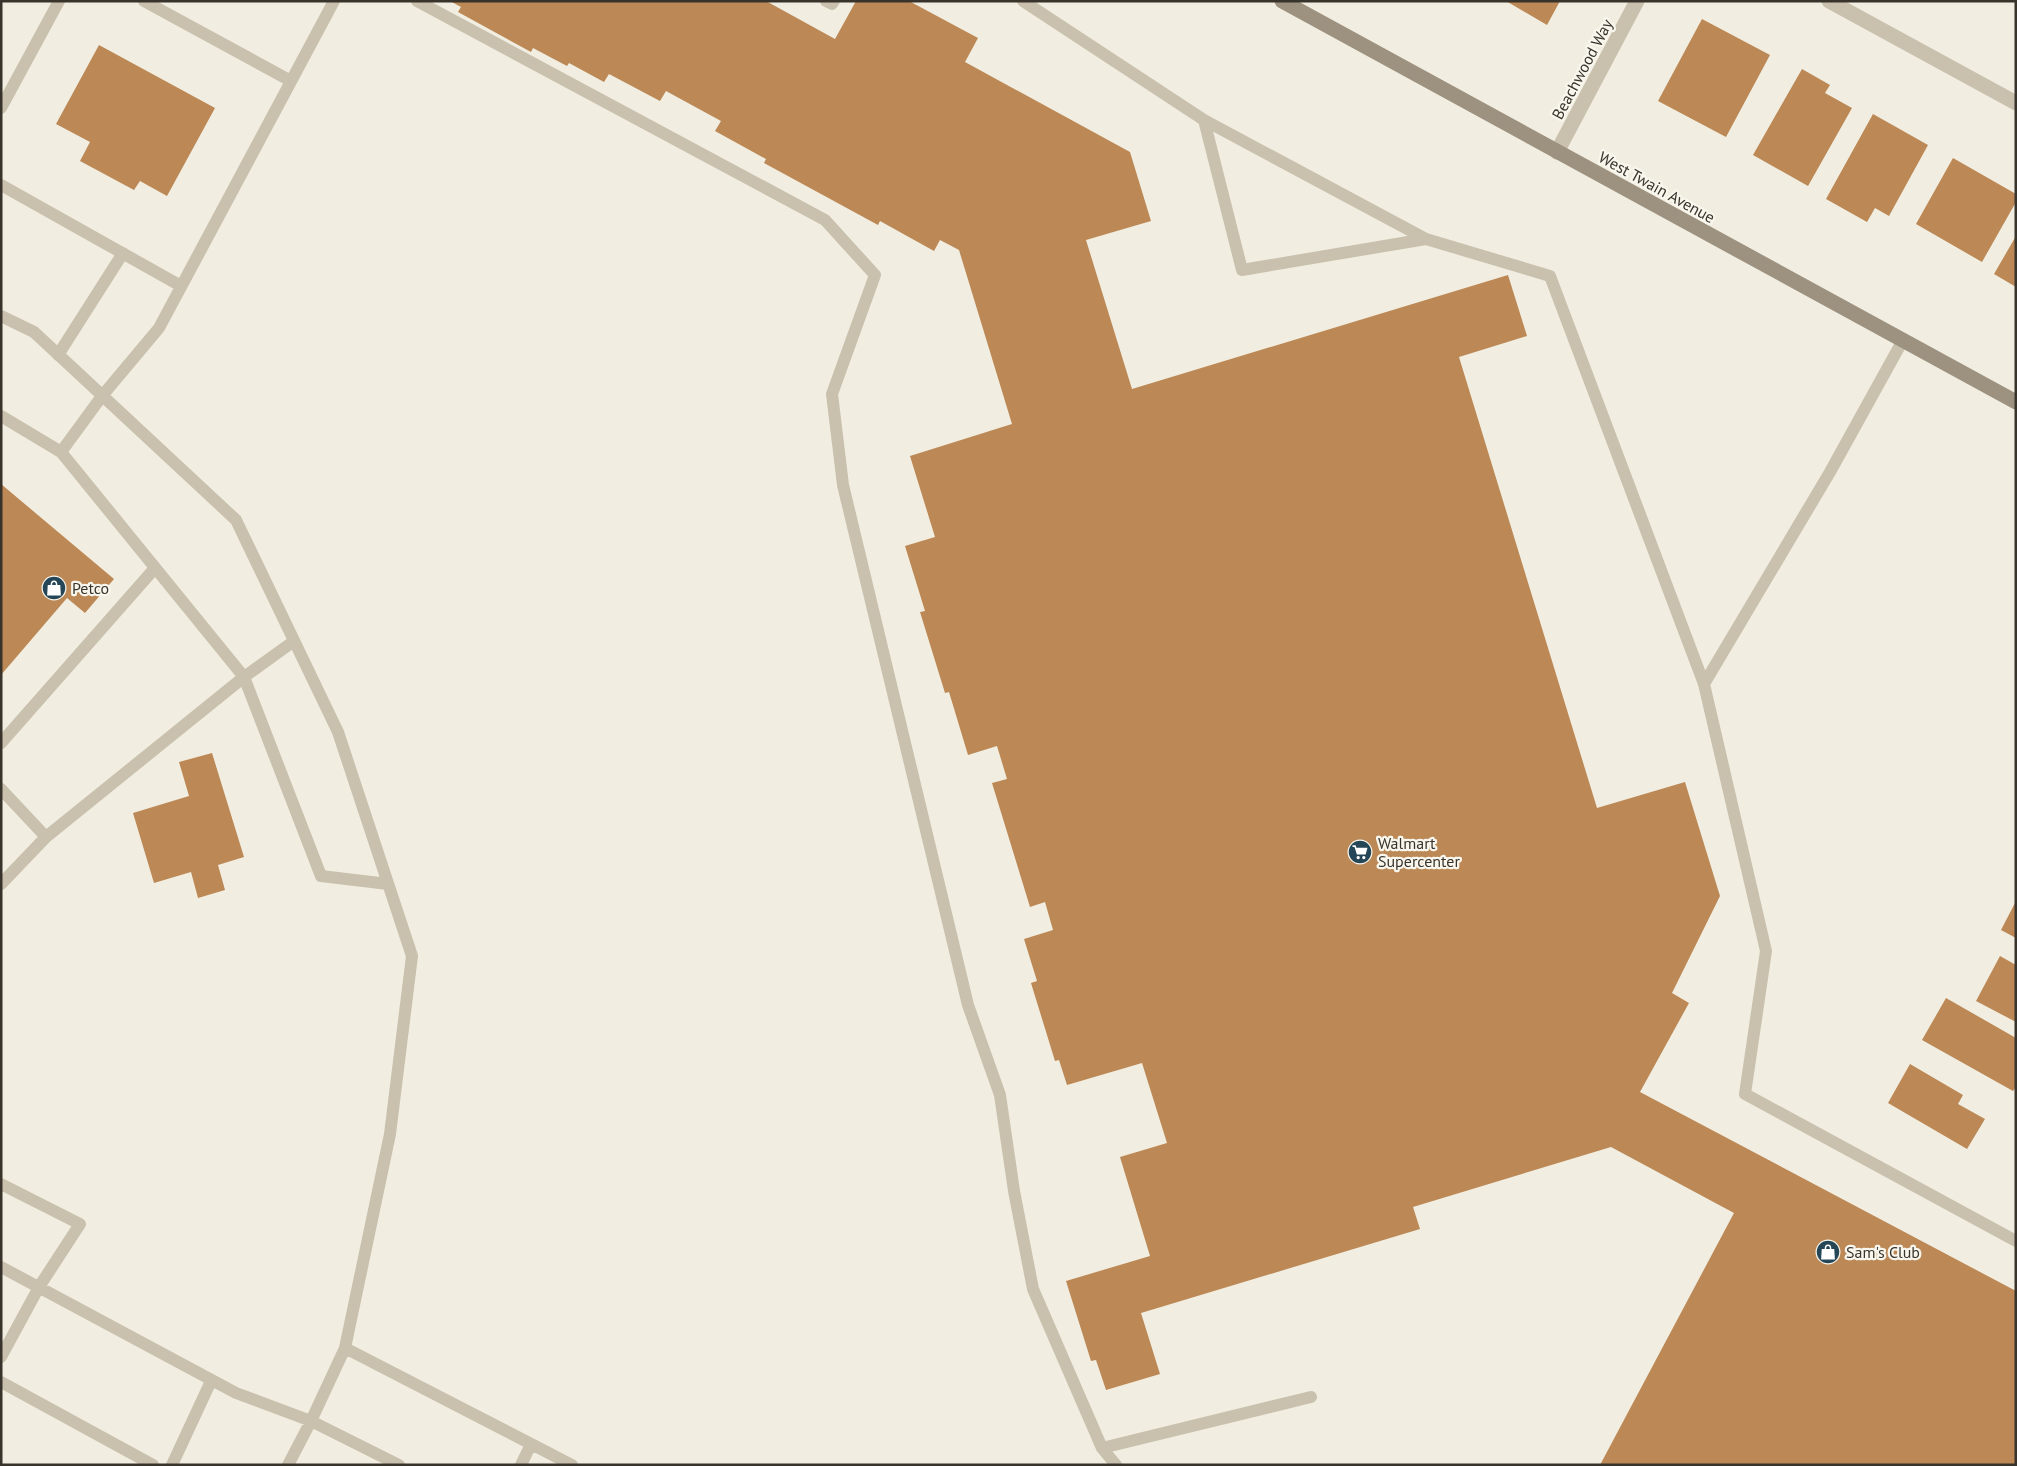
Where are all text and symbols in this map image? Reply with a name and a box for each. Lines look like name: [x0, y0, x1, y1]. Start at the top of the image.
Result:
street label: Beachwood Way: [1547, 15, 1617, 123]
street label: West Twain Avenue: [1595, 147, 1719, 227]
shop icon: Petco: [41, 575, 67, 601]
place label: Petco: [72, 578, 109, 598]
place label: Walmart Supercenter: [1378, 833, 1460, 871]
supermarket icon: Walmart Supercenter: [1347, 839, 1373, 865]
shop icon: Sam's Club: [1815, 1239, 1841, 1265]
place label: Sam's Club: [1846, 1242, 1920, 1262]

